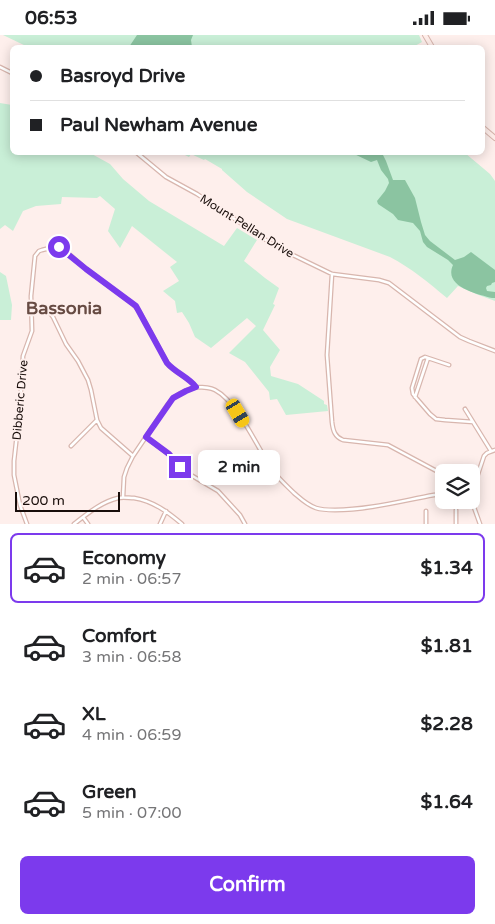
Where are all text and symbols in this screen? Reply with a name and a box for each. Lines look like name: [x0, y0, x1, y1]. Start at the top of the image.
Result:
text: 06:53: [25, 7, 78, 29]
text: Basroyd Drive: [60, 65, 185, 87]
text: Paul Newham Avenue: [60, 114, 257, 136]
street label: Mount Pellan Drive: [197, 191, 297, 261]
route start: [48, 236, 70, 258]
district label: Bassonia: [26, 297, 102, 319]
street label: Dibberic Drive: [10, 359, 30, 441]
car: [223, 396, 252, 430]
callout: 2 min: [198, 449, 280, 485]
route end: [169, 456, 191, 478]
text: 2 min: [218, 457, 260, 477]
map controls: [435, 464, 480, 509]
button: layers: [435, 464, 480, 509]
scale bar: [15, 489, 120, 512]
text: 200 m: [22, 492, 65, 509]
icon: car: [22, 546, 67, 591]
text: Economy: [82, 547, 166, 569]
text: $1.34: [421, 557, 473, 579]
text: 2 min · 06:57: [82, 569, 181, 589]
icon: car: [22, 624, 67, 669]
text: Comfort: [82, 625, 156, 647]
text: $1.81: [421, 635, 473, 657]
text: 3 min · 06:58: [82, 647, 181, 667]
icon: car: [22, 702, 67, 747]
text: XL: [82, 703, 106, 725]
text: $2.28: [421, 713, 473, 735]
text: 4 min · 06:59: [82, 725, 181, 745]
icon: car: [22, 780, 67, 825]
text: Green: [82, 781, 136, 803]
text: $1.64: [421, 791, 473, 813]
text: 5 min · 07:00: [82, 803, 181, 823]
button: Confirm: [20, 856, 475, 914]

